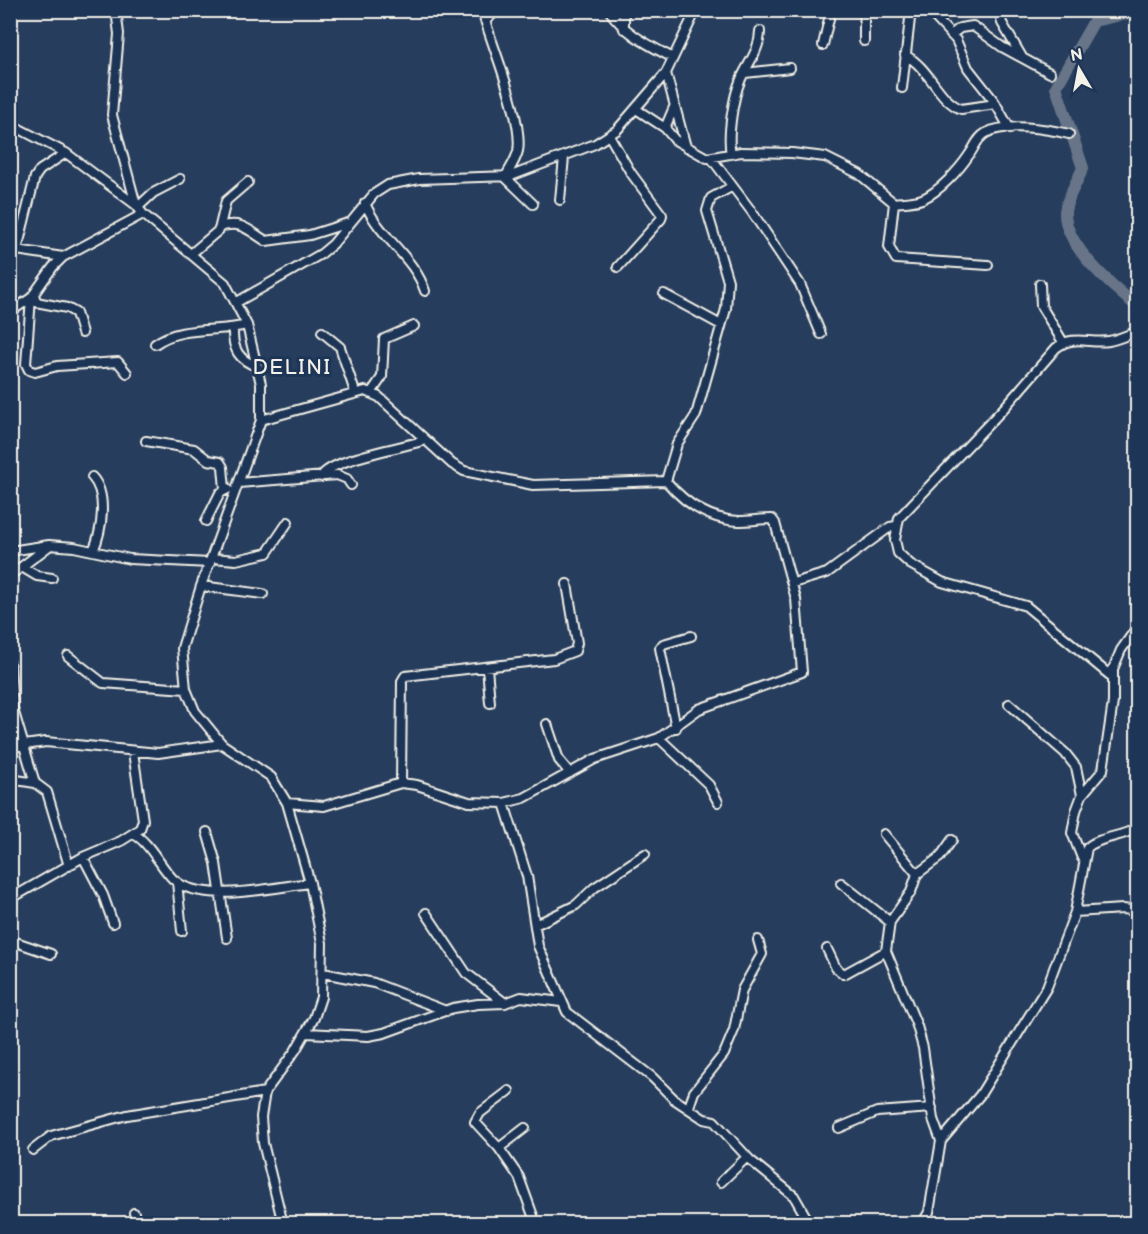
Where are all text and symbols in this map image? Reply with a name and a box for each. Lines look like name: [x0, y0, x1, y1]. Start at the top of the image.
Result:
north arrow: [1049, 39, 1109, 99]
text: N: [1069, 45, 1084, 66]
district label: DELINI: [252, 355, 332, 380]

